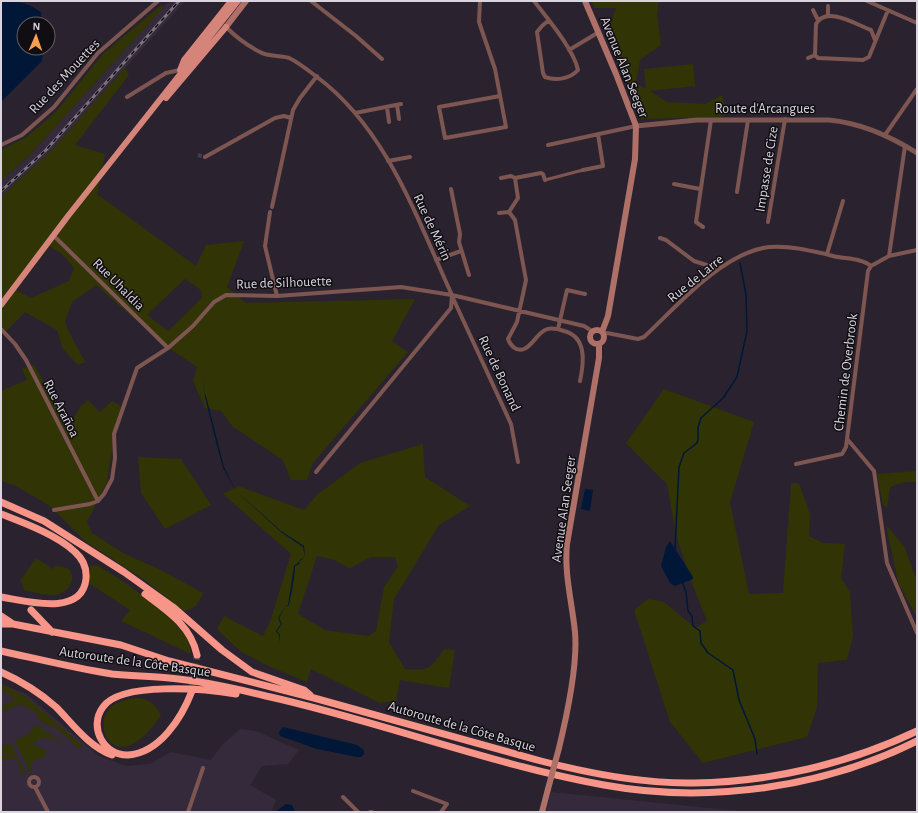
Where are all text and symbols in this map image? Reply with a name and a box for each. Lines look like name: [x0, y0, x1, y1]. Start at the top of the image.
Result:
street label: Avenue Alan Seeger: [597, 15, 651, 120]
north arrow: [16, 16, 56, 56]
text: N: [32, 21, 40, 32]
street label: Rue des Mouettes: [27, 37, 103, 117]
street label: Route d'Arcangues: [715, 102, 815, 116]
street label: Impasse de Cize: [753, 125, 781, 213]
street label: Rue de Mérin: [411, 192, 454, 263]
street label: Rue de Larre: [665, 252, 726, 305]
street label: Rue Uhaldia: [90, 256, 147, 314]
street label: Rue de Silhouette: [236, 274, 332, 292]
street label: Chemin de Overbrook: [832, 312, 860, 432]
street label: Rue de Bonand: [476, 334, 523, 413]
street label: Rue Arañoa: [41, 377, 82, 440]
street label: Avenue Alan Seeger: [550, 455, 578, 563]
street label: Autoroute de la Côte Basque: [58, 644, 211, 680]
street label: Autoroute de la Côte Basque: [386, 699, 537, 755]

